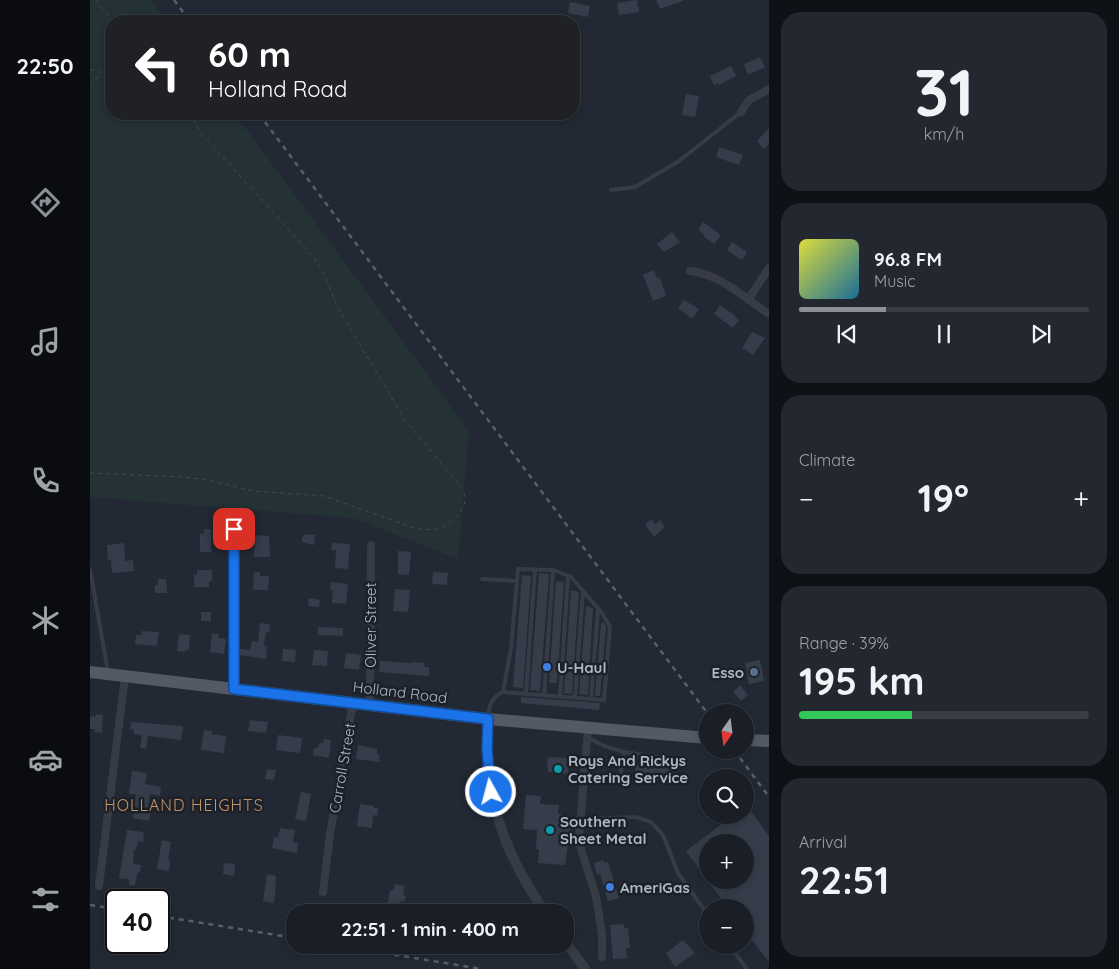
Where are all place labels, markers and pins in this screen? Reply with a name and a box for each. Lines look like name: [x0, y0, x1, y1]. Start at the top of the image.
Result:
pin: [213, 508, 255, 550]
place label: U-Haul: [557, 658, 606, 677]
marker: U-Haul: [541, 661, 553, 673]
place label: Esso: [712, 663, 744, 682]
marker: Esso: [748, 666, 760, 678]
place label: Roys And Rickys Catering Service: [568, 751, 688, 787]
marker: Roys And Rickys Catering Service: [552, 763, 564, 775]
place label: Southern Sheet Metal: [560, 812, 647, 848]
marker: Southern Sheet Metal: [544, 824, 556, 836]
place label: AmeriGas: [620, 878, 690, 897]
marker: AmeriGas: [604, 881, 616, 893]

